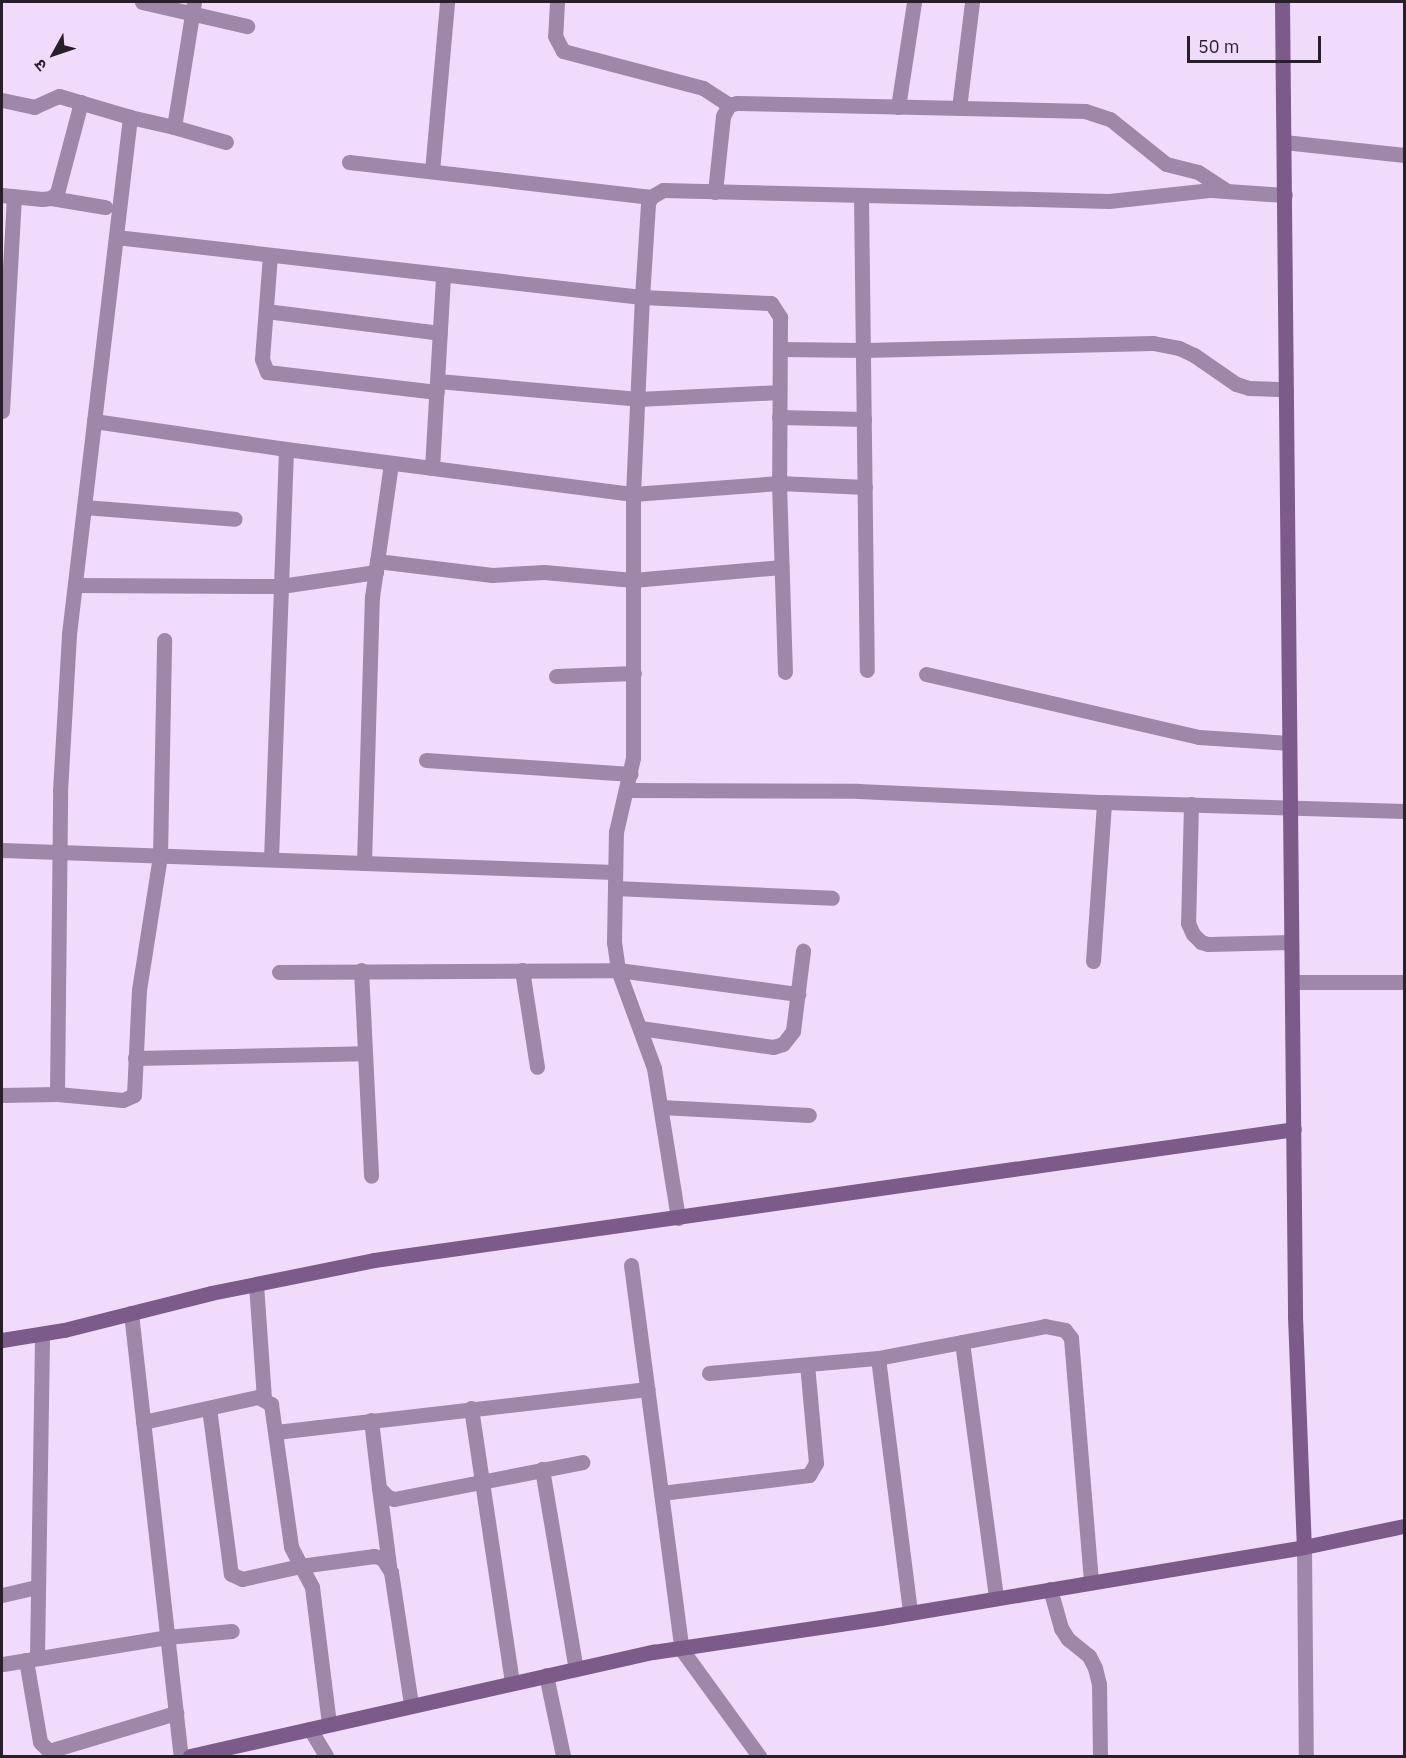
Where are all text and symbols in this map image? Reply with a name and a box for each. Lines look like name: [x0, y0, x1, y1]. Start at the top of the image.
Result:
north arrow: [24, 24, 84, 84]
scale bar: [1190, 24, 1324, 62]
text: 50 m: [1198, 35, 1240, 58]
text: उ: [30, 56, 51, 76]

